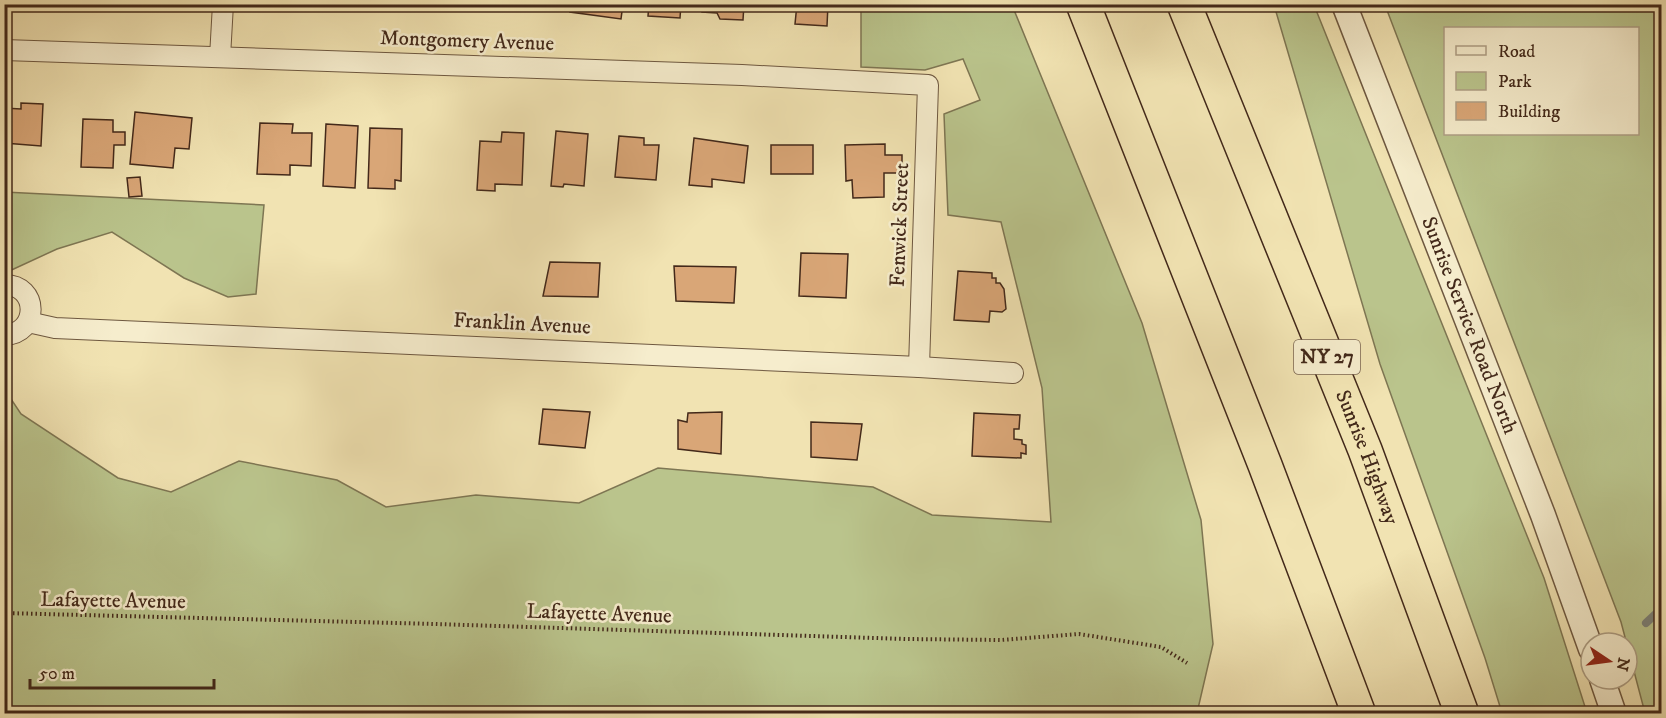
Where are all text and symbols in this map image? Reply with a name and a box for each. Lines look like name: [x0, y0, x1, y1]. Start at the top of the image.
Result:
street label: Montgomery Avenue: [379, 25, 555, 57]
legend: [1444, 27, 1639, 135]
text: Road: [1498, 41, 1535, 63]
text: Park: [1498, 71, 1532, 93]
text: Building: [1498, 101, 1560, 123]
street label: Fenwick Street: [885, 162, 915, 288]
street label: Sunrise Service Road North: [1415, 213, 1523, 438]
street label: Franklin Avenue: [453, 307, 592, 341]
road number: NY 27: [1294, 340, 1360, 374]
street label: Sunrise Highway: [1329, 386, 1405, 529]
street label: Lafayette Avenue: [40, 587, 186, 615]
street label: Lafayette Avenue: [526, 598, 672, 630]
north arrow: [1579, 631, 1639, 691]
scale bar: [30, 652, 214, 690]
text: N: [1611, 655, 1634, 673]
text: 50 m: [39, 663, 75, 685]

